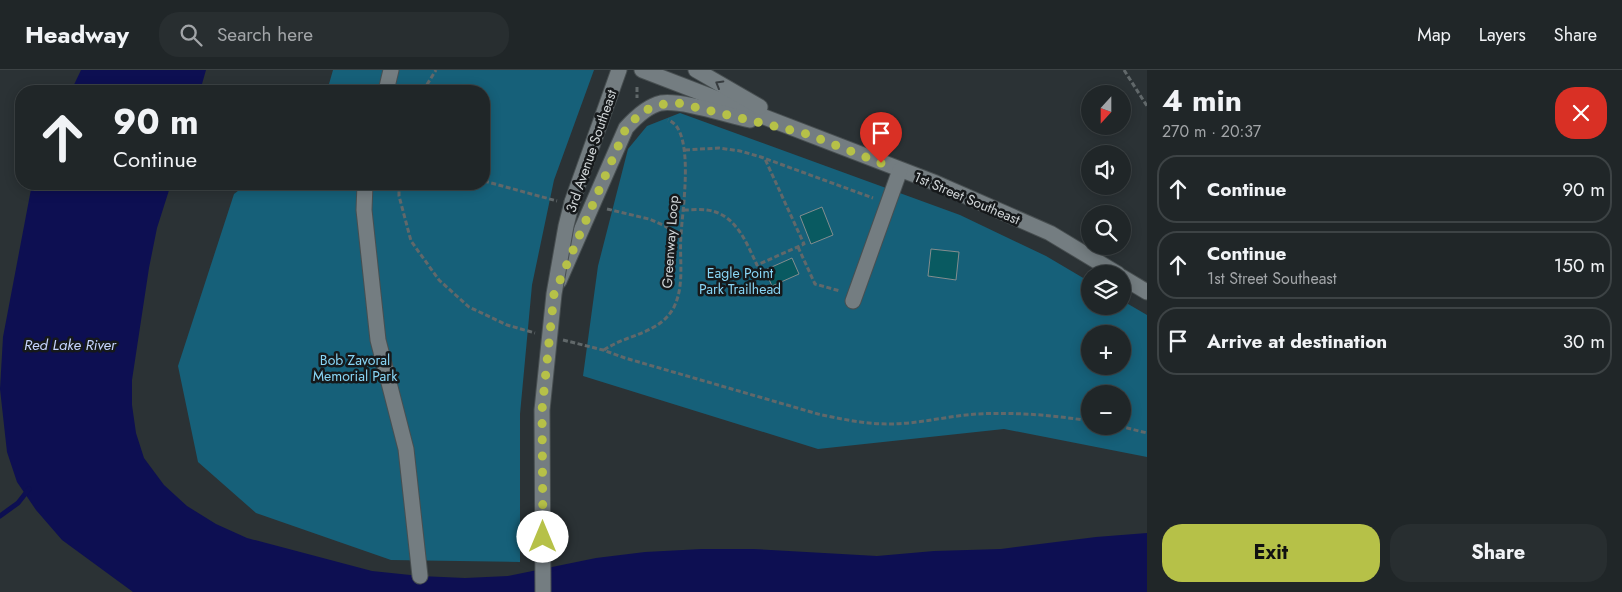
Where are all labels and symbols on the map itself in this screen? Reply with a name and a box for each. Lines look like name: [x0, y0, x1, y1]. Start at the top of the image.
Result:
one-way arrow: [715, 80, 724, 90]
north arrow: [1081, 85, 1131, 135]
street label: 3rd Avenue Southeast: [561, 86, 622, 215]
pin: [860, 112, 902, 163]
street label: 1st Street Southeast: [911, 167, 1024, 230]
street label: Greenway Loop: [657, 195, 683, 289]
park label: Eagle Point Park Trailhead: [699, 263, 781, 299]
water label: Red Lake River: [24, 334, 117, 356]
park label: Bob Zavoral Memorial Park: [313, 350, 398, 386]
position arrow: [516, 510, 568, 562]

